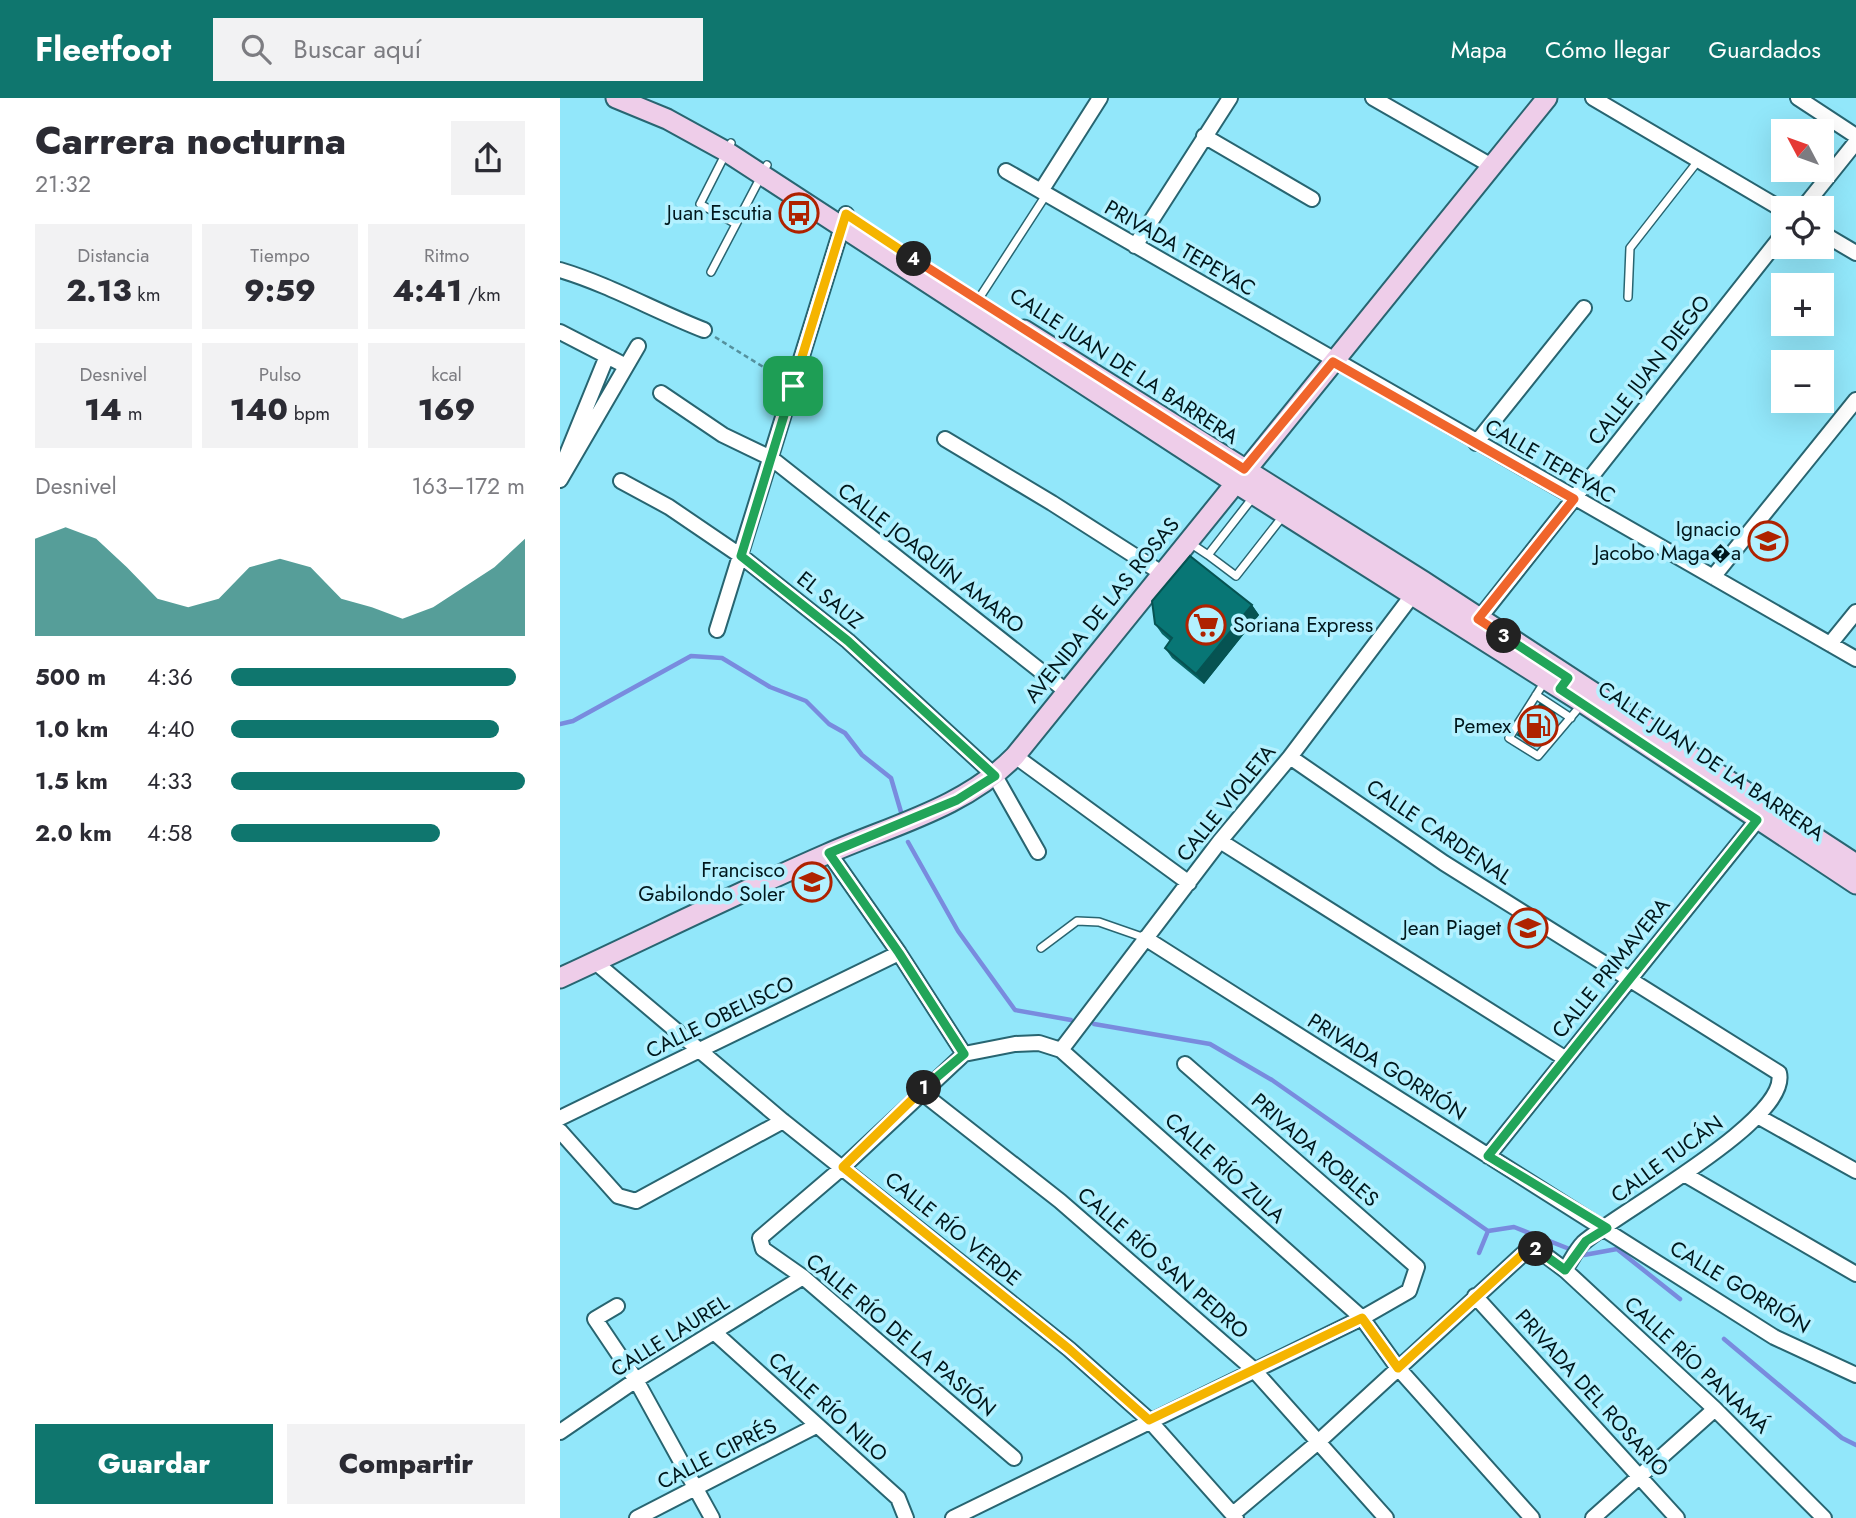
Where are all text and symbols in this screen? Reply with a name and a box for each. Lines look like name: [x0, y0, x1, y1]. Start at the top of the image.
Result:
search box: [213, 18, 703, 81]
text: Fleetfoot: [35, 26, 171, 73]
icon: search: [237, 30, 275, 68]
text: Buscar aquí: [293, 30, 421, 68]
text: Mapa: [1451, 32, 1507, 67]
text: Cómo llegar: [1545, 32, 1670, 67]
text: Guardados: [1708, 32, 1821, 67]
text: Carrera nocturna: [35, 113, 346, 168]
north arrow: [1771, 119, 1834, 182]
map controls: [1771, 119, 1834, 413]
button: share: [451, 121, 525, 195]
text: 21:32: [35, 167, 91, 201]
bus stop icon: Juan Escutia: [778, 192, 820, 234]
street label: PRIVADA TEPEYAC: [1099, 193, 1261, 303]
button: locate: [1771, 196, 1834, 259]
place label: Juan Escutia: [664, 198, 772, 228]
text: Distancia: [77, 242, 150, 269]
text: Tiempo: [250, 242, 310, 269]
text: Ritmo: [424, 242, 469, 269]
pin: 4: [896, 242, 932, 276]
text: 4: [907, 245, 920, 272]
text: 2.13: [66, 269, 132, 312]
text: 9:59: [244, 269, 316, 312]
text: 4:41: [393, 269, 462, 312]
button: +: [1771, 273, 1834, 336]
text: km: [132, 281, 160, 308]
text: /km: [462, 281, 501, 308]
street label: CALLE JUAN DE LA BARRERA: [1004, 281, 1245, 452]
street label: CALLE JUAN DIEGO: [1581, 289, 1717, 451]
button: −: [1771, 350, 1834, 413]
pin: [763, 356, 823, 416]
text: Desnivel: [80, 361, 147, 388]
text: Pulso: [259, 361, 301, 388]
text: kcal: [431, 361, 462, 388]
icon: arrive: [774, 367, 812, 405]
text: 14: [84, 388, 122, 431]
text: 140: [230, 388, 288, 431]
text: 169: [418, 388, 475, 431]
text: m: [122, 400, 142, 427]
text: bpm: [288, 400, 330, 427]
street label: CALLE TEPEYAC: [1479, 411, 1621, 511]
text: Desnivel: [35, 469, 117, 503]
text: 163–172 m: [411, 469, 525, 503]
street label: CALLE JOAQUÍN AMARO: [831, 476, 1031, 640]
street label: AVENIDA DE LAS ROSAS: [1017, 511, 1187, 709]
place label: Ignacio Jacobo Maga�a: [1591, 514, 1741, 568]
school or university icon: Ignacio Jacobo Maga�a: [1747, 520, 1789, 562]
street label: EL SAUZ: [791, 564, 870, 636]
supermarket icon: Soriana Express: [1185, 604, 1227, 646]
place label: Soriana Express: [1233, 610, 1373, 640]
pin: 3: [1486, 618, 1522, 654]
text: 3: [1498, 622, 1509, 649]
text: 500 m: [35, 660, 106, 694]
text: 4:36: [147, 660, 193, 694]
street label: CALLE JUAN DE LA BARRERA: [1592, 674, 1830, 848]
fuel station icon: Pemex: [1517, 705, 1559, 747]
place label: Pemex: [1454, 711, 1511, 741]
text: 1.0 km: [35, 712, 108, 746]
text: 4:40: [147, 712, 195, 746]
street label: CALLE VIOLETA: [1169, 738, 1283, 868]
text: 1.5 km: [35, 764, 108, 798]
text: 4:33: [147, 764, 192, 798]
street label: CALLE CARDENAL: [1360, 772, 1518, 892]
text: 2.0 km: [35, 816, 112, 850]
text: 4:58: [147, 816, 193, 850]
place label: Francisco Gabilondo Soler: [638, 855, 786, 909]
school or university icon: Francisco Gabilondo Soler: [791, 861, 833, 903]
street label: CALLE PRIMAVERA: [1545, 891, 1677, 1045]
school or university icon: Jean Piaget: [1507, 907, 1549, 949]
place label: Jean Piaget: [1400, 913, 1501, 943]
street label: CALLE OBELISCO: [641, 968, 799, 1066]
street label: PRIVADA GORRIÓN: [1302, 1006, 1472, 1128]
pin: 1: [906, 1070, 942, 1105]
text: 1: [919, 1074, 928, 1101]
street label: PRIVADA ROBLES: [1245, 1086, 1385, 1214]
street label: CALLE RÍO ZULA: [1158, 1106, 1292, 1230]
street label: CALLE TUCÁN: [1605, 1108, 1729, 1210]
street label: CALLE RÍO VERDE: [878, 1165, 1028, 1293]
street label: CALLE RÍO SAN PEDRO: [1071, 1180, 1255, 1346]
pin: 2: [1518, 1232, 1553, 1266]
street label: CALLE GORRIÓN: [1664, 1233, 1816, 1341]
text: 2: [1529, 1235, 1542, 1262]
street label: CALLE RÍO DE LA PASIÓN: [799, 1246, 1003, 1424]
street label: CALLE LAUREL: [605, 1287, 735, 1384]
street label: CALLE RÍO PANAMÁ: [1618, 1289, 1777, 1441]
street label: PRIVADA DEL ROSARIO: [1508, 1302, 1676, 1484]
street label: CALLE RÍO NILO: [762, 1345, 894, 1469]
street label: CALLE CIPRÉS: [652, 1411, 782, 1497]
button: Guardar: [35, 1424, 273, 1504]
button: Compartir: [287, 1424, 525, 1504]

